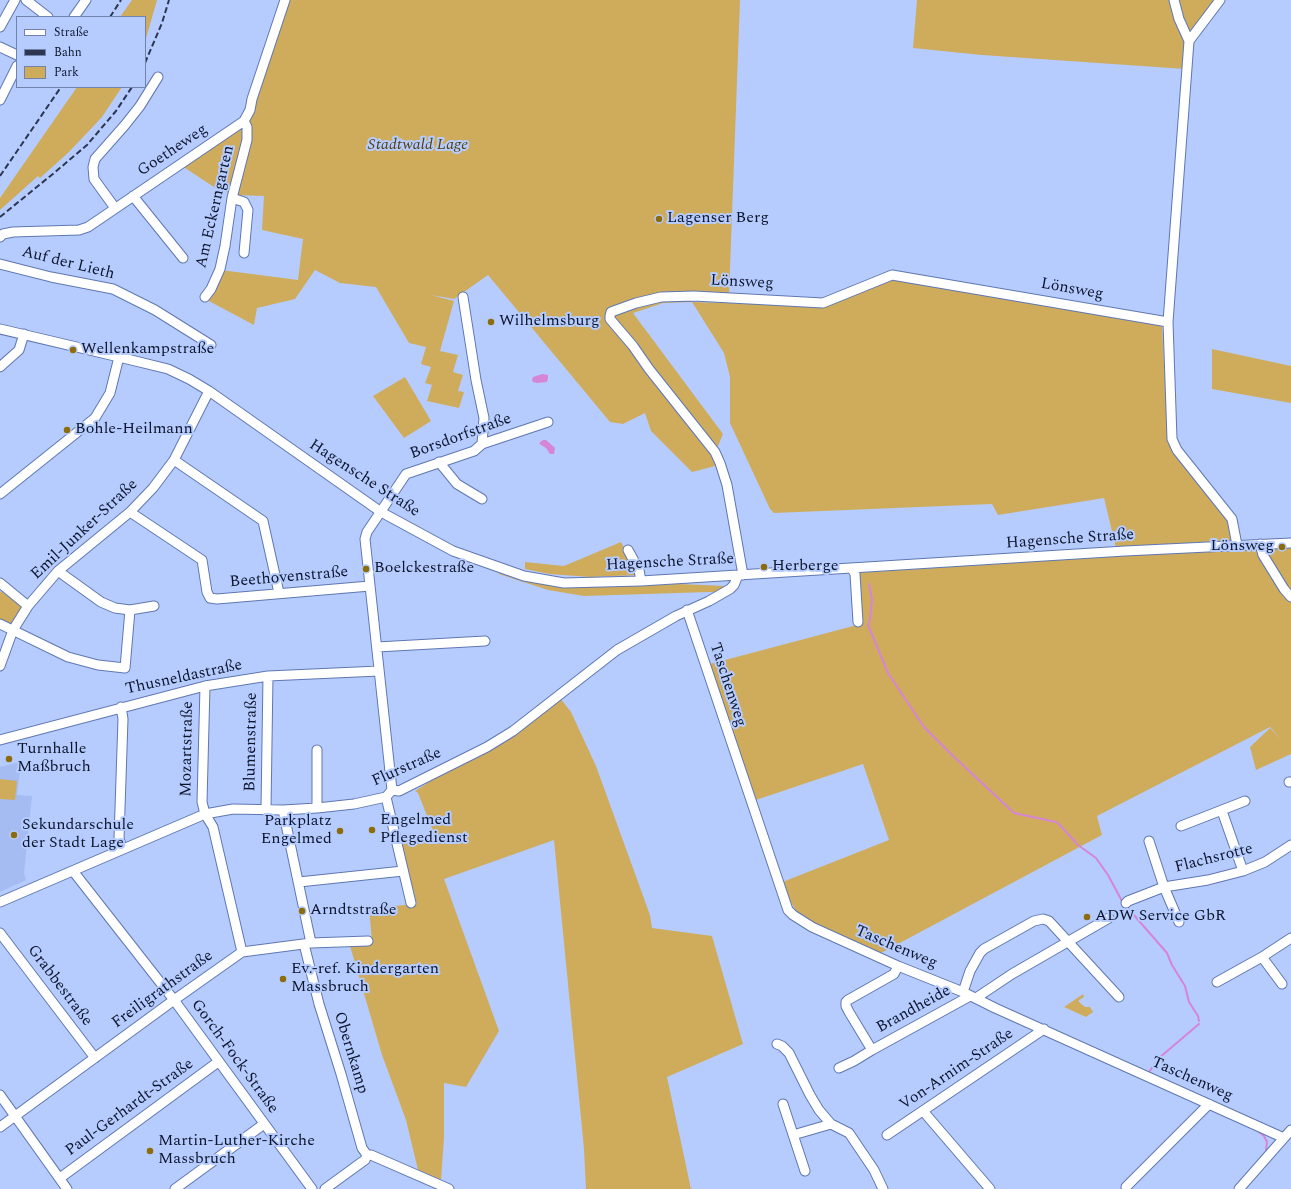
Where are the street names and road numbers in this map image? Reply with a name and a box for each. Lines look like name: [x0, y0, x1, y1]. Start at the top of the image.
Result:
street label: Goetheweg: [134, 121, 212, 181]
street label: Am Eckerngarten: [193, 144, 239, 270]
street label: Auf der Lieth: [20, 243, 116, 285]
street label: Lönsweg: [710, 272, 774, 294]
street label: Lönsweg: [1039, 275, 1105, 305]
street label: Borsdorfstraße: [408, 410, 514, 464]
street label: Hagensche Straße: [305, 436, 423, 522]
street label: Emil-Junker-Straße: [28, 476, 142, 584]
street label: Hagensche Straße: [1005, 526, 1135, 554]
street label: Hagensche Straße: [605, 550, 735, 576]
street label: Beethovenstraße: [229, 563, 349, 593]
street label: Taschenweg: [704, 641, 750, 729]
street label: Thusneldastraße: [124, 656, 244, 700]
street label: Blumenstraße: [242, 692, 262, 792]
street label: Mozartstraße: [178, 701, 198, 797]
street label: Flurstraße: [369, 744, 445, 792]
street label: Flachsrotte: [1173, 840, 1255, 878]
street label: Taschenweg: [852, 922, 940, 974]
street label: Grabbestraße: [22, 942, 96, 1030]
street label: Freiligrathstraße: [109, 947, 217, 1033]
street label: Brandheide: [874, 982, 954, 1038]
street label: Gorch-Fock-Straße: [186, 996, 282, 1118]
street label: Obernkamp: [328, 1010, 372, 1096]
street label: Von-Arnim-Straße: [896, 1025, 1018, 1115]
street label: Taschenweg: [1148, 1053, 1236, 1107]
street label: Paul-Gerhardt-Straße: [62, 1055, 198, 1161]

